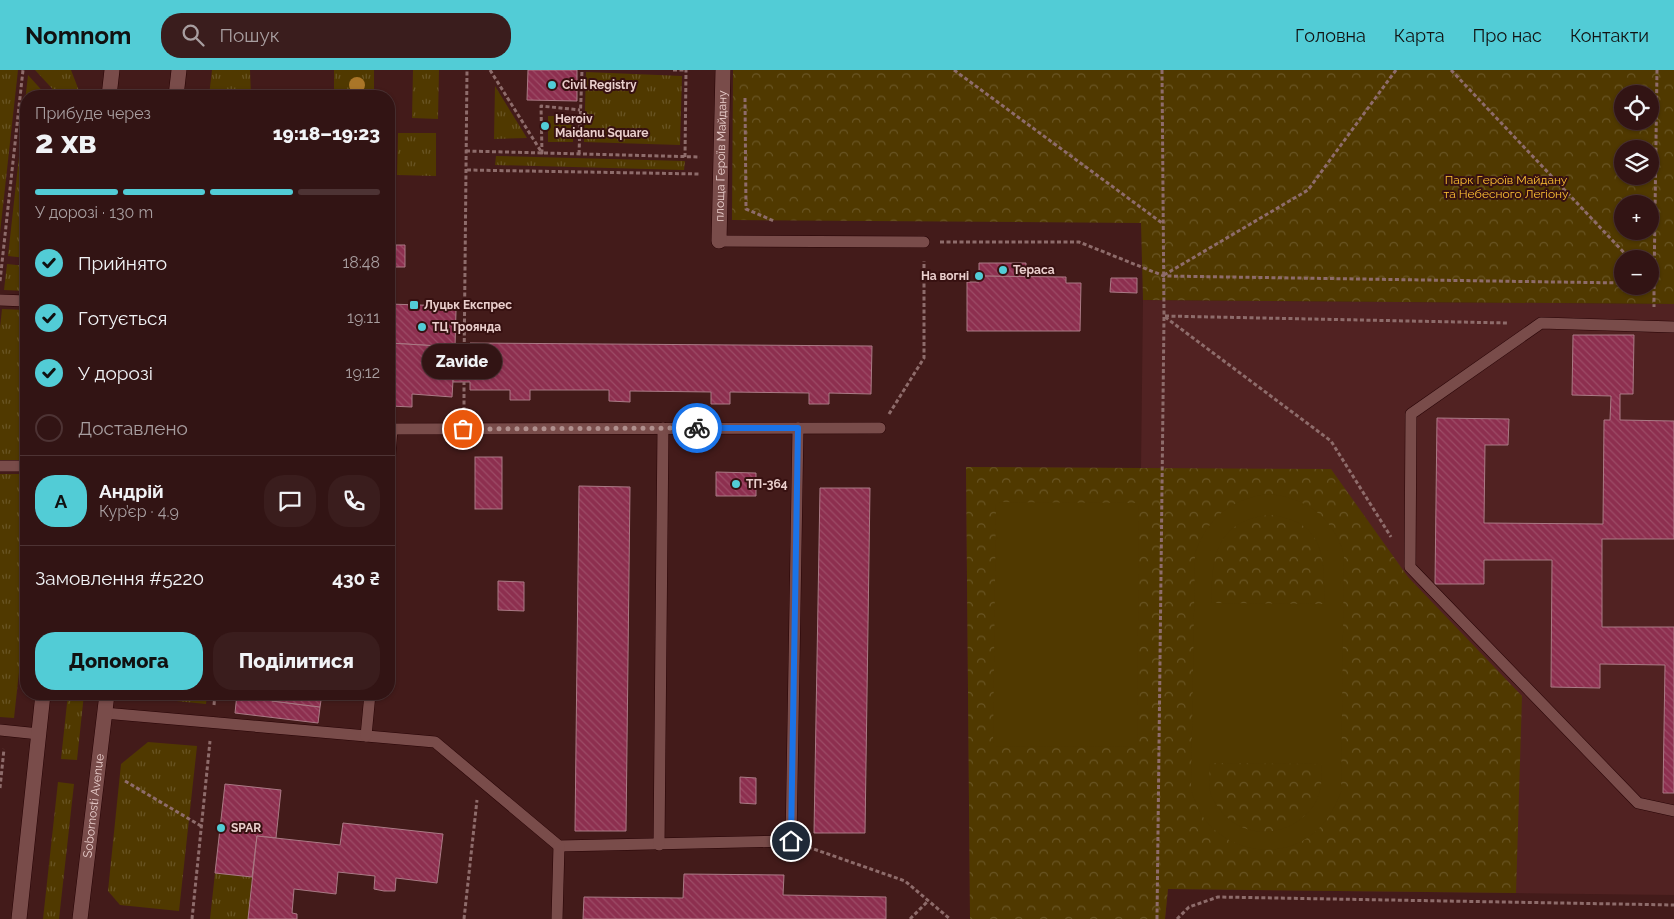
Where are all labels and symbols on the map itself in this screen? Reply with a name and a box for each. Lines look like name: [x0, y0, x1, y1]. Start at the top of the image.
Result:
place label: Civil Registry: [562, 78, 637, 92]
marker: Civil Registry: [546, 79, 558, 91]
street label: площа Героїв Майдану: [712, 90, 730, 222]
place label: Heroiv Maidanu Square: [555, 112, 648, 140]
marker: Heroiv Maidanu Square: [539, 120, 551, 132]
park label: Парк Героїв Майдану та Небесного Легіону: [1444, 173, 1569, 201]
place label: Тераса: [1013, 263, 1055, 277]
marker: Тераса: [997, 264, 1009, 276]
place label: На вогні: [921, 269, 969, 283]
marker: На вогні: [973, 270, 985, 282]
place label: Луцьк Експрес: [424, 298, 512, 312]
marker: Луцьк Експрес: [408, 299, 420, 311]
place label: ТЦ Троянда: [432, 320, 501, 334]
marker: ТЦ Троянда: [416, 321, 428, 333]
callout: Zavide: [423, 344, 503, 379]
courier: [672, 403, 722, 453]
pin: [442, 408, 484, 450]
place label: ТП-364: [746, 477, 788, 491]
marker: ТП-364: [730, 478, 742, 490]
street label: Sobornosti Avenue: [80, 753, 107, 859]
pin: [770, 820, 812, 862]
place label: SPAR: [231, 821, 261, 835]
marker: SPAR: [215, 822, 227, 834]

